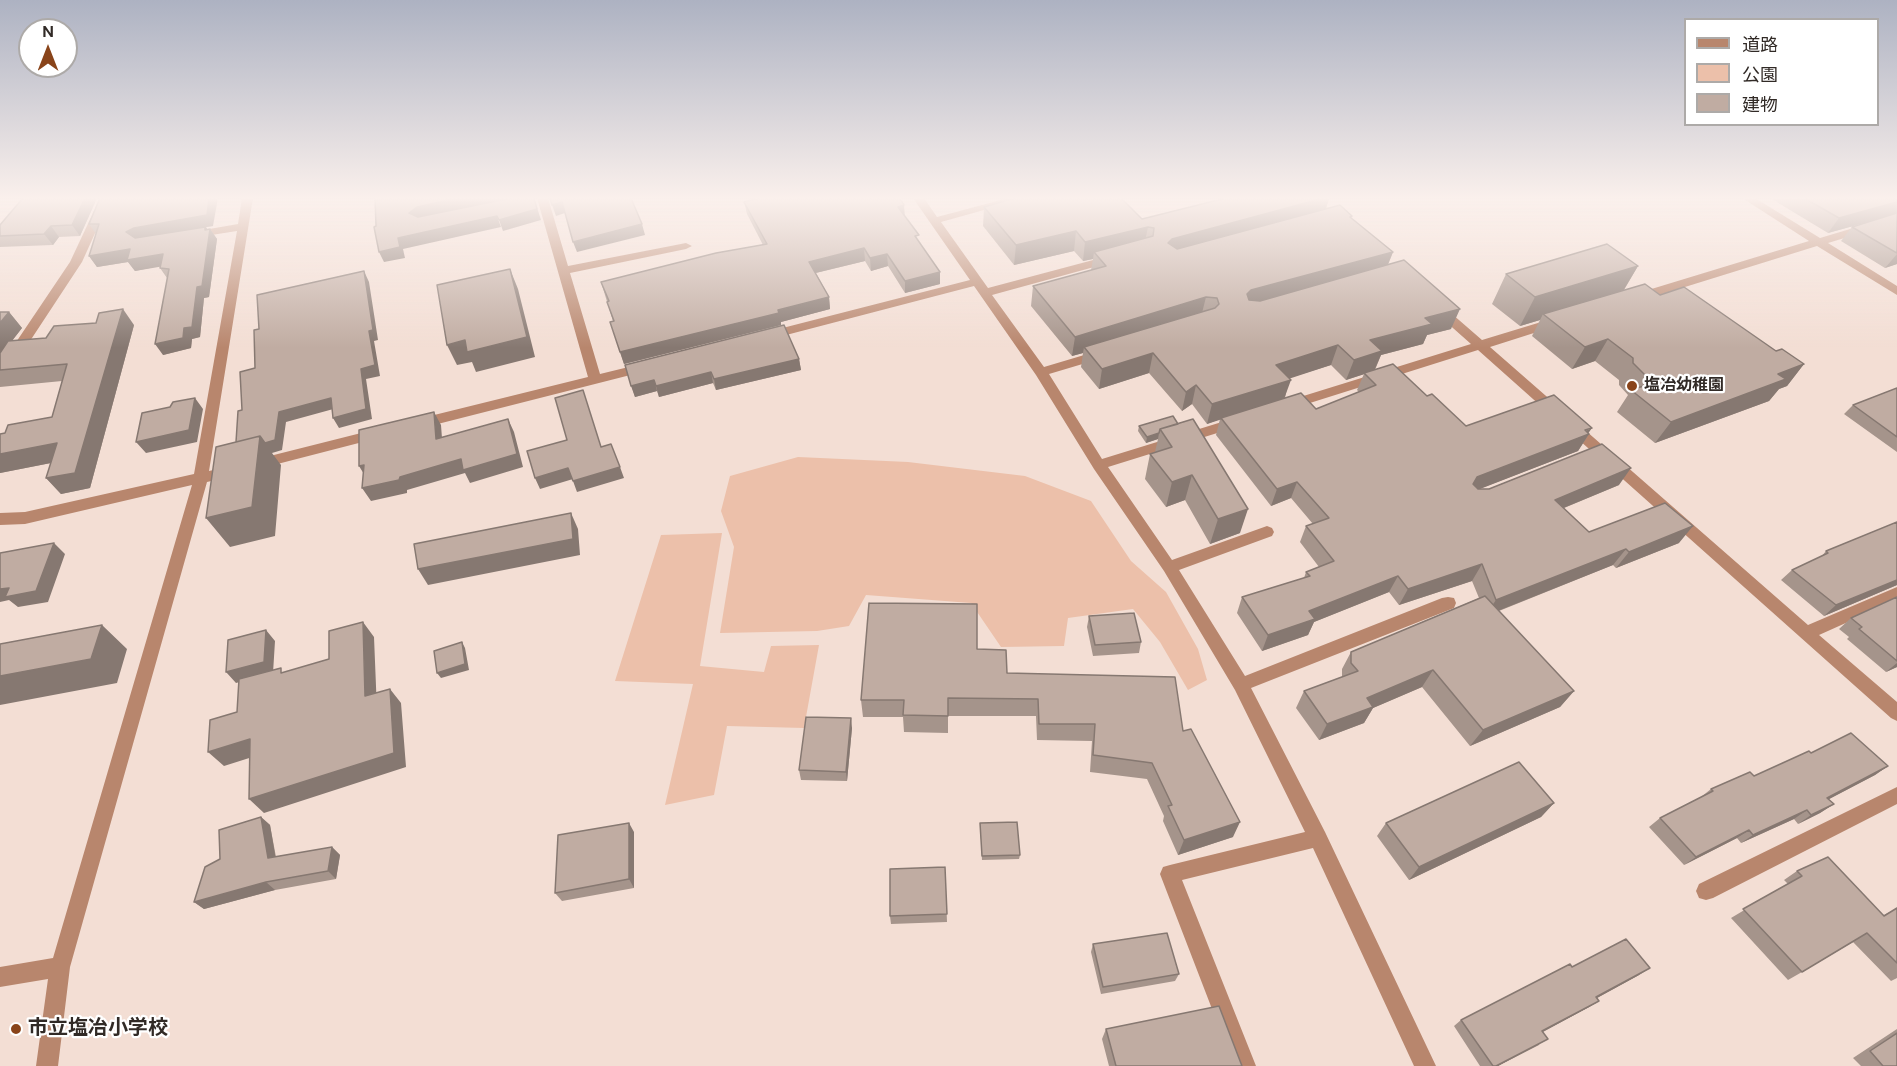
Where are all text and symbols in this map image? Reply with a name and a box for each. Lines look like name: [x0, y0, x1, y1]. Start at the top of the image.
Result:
north arrow: [18, 18, 78, 78]
legend: [1684, 18, 1879, 126]
text: N: [42, 21, 54, 42]
text: 道路: [1742, 33, 1778, 57]
text: 公園: [1742, 63, 1778, 87]
text: 建物: [1742, 93, 1778, 117]
place label: 塩冶幼稚園: [1644, 376, 1724, 396]
marker: 塩冶幼稚園: [1625, 379, 1639, 393]
place label: 市立塩冶小学校: [28, 1017, 168, 1041]
marker: 市立塩冶小学校: [9, 1022, 23, 1036]

